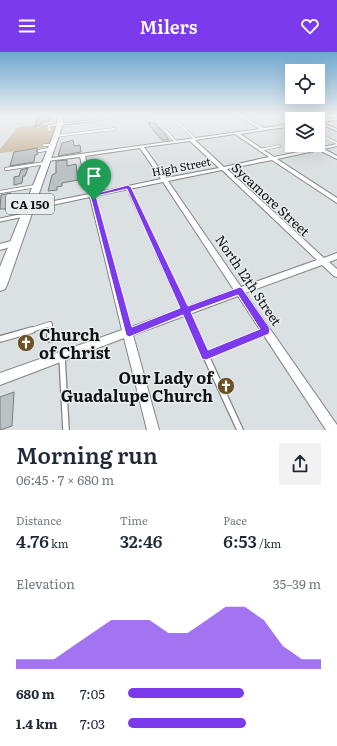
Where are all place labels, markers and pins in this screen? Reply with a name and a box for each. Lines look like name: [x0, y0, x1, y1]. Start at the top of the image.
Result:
pin: [77, 159, 111, 200]
place label: Church of Christ: [39, 322, 111, 364]
church icon: Church of Christ: [16, 333, 36, 353]
place label: Our Lady of Guadalupe Church: [61, 365, 215, 407]
church icon: Our Lady of Guadalupe Church: [216, 376, 236, 396]

